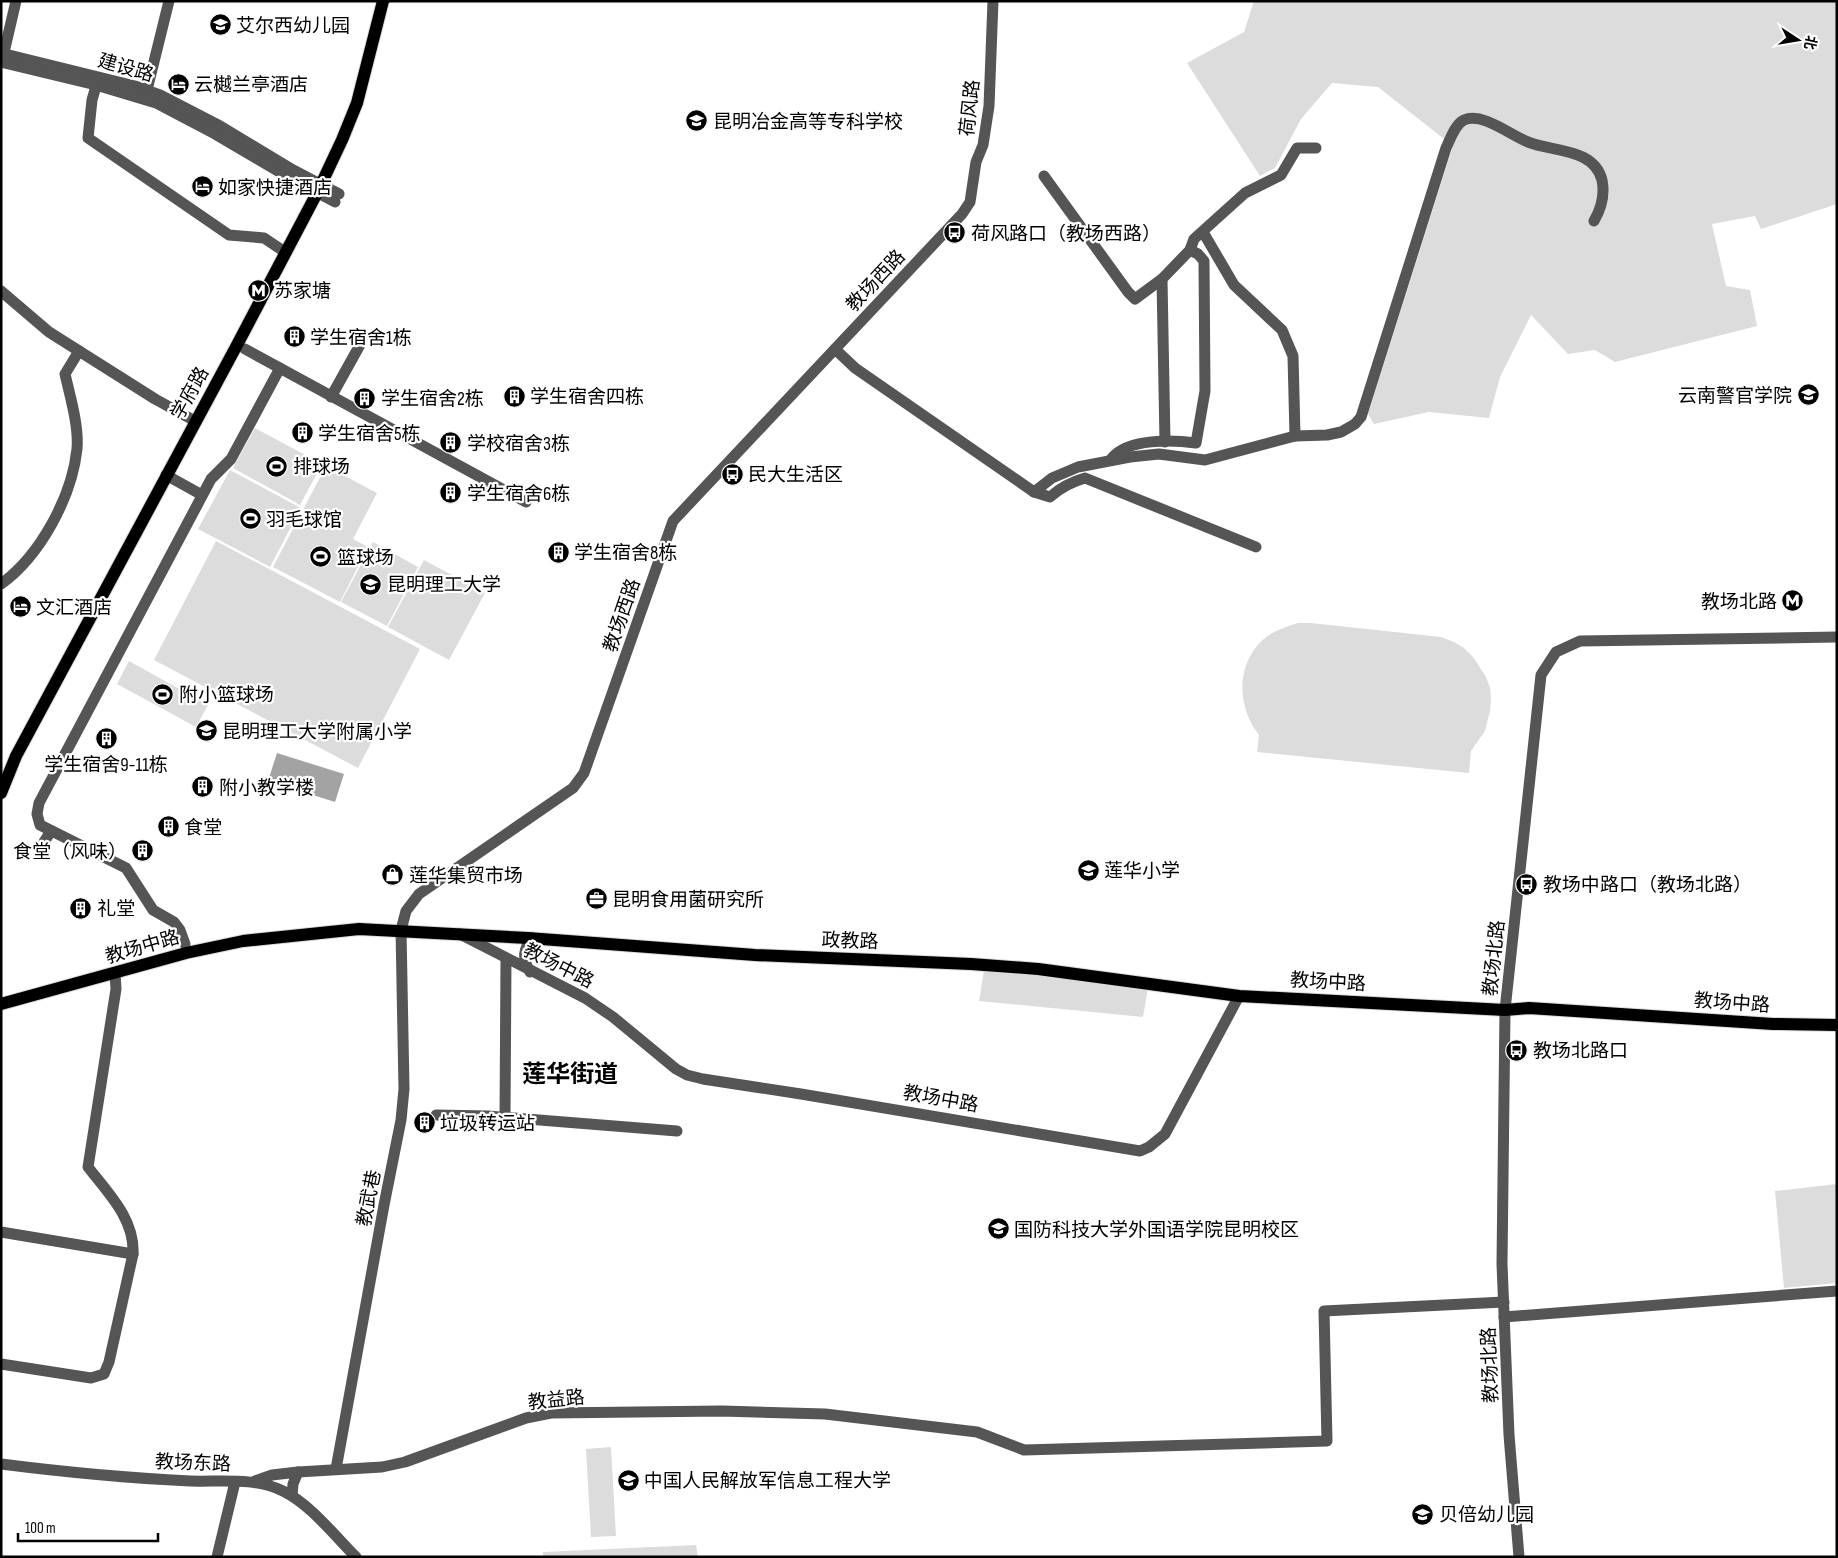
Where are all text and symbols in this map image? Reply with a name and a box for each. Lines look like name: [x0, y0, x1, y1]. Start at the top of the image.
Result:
school or university icon: 艾尔西幼儿园: [208, 13, 232, 37]
place label: 艾尔西幼儿园: [236, 15, 350, 38]
north arrow: [1773, 15, 1823, 65]
text: 北: [1800, 34, 1820, 51]
street label: 建设路: [95, 50, 156, 87]
hotel icon: 云樾兰亭酒店: [166, 72, 190, 96]
place label: 云樾兰亭酒店: [194, 74, 308, 97]
street label: 荷风路: [956, 79, 985, 138]
school or university icon: 昆明冶金高等专科学校: [685, 109, 709, 133]
place label: 昆明冶金高等专科学校: [713, 111, 903, 134]
hotel icon: 如家快捷酒店: [190, 175, 214, 199]
place label: 如家快捷酒店: [218, 177, 332, 200]
bus stop icon: 荷风路口（教场西路）: [943, 221, 967, 245]
place label: 荷风路口（教场西路）: [971, 223, 1161, 246]
street label: 教场西路: [842, 245, 910, 317]
metro station icon: 苏家塘: [246, 278, 270, 302]
place label: 苏家塘: [274, 280, 331, 303]
building icon: 学生宿舍1栋: [282, 325, 306, 349]
place label: 学生宿舍1栋: [310, 327, 412, 350]
street label: 学府路: [166, 363, 214, 424]
school or university icon: 云南警官学院: [1796, 383, 1820, 407]
building icon: 学生宿舍四栋: [502, 384, 526, 408]
place label: 云南警官学院: [1678, 385, 1792, 408]
building icon: 学生宿舍2栋: [353, 386, 377, 410]
place label: 学生宿舍四栋: [530, 386, 644, 409]
place label: 学生宿舍2栋: [381, 388, 484, 411]
building icon: 学生宿舍5栋: [290, 421, 314, 445]
place label: 学生宿舍5栋: [318, 423, 421, 446]
building icon: 学校宿舍3栋: [439, 431, 463, 455]
place label: 学校宿舍3栋: [467, 433, 570, 456]
sports icon: 排球场: [265, 454, 289, 478]
place label: 排球场: [293, 456, 350, 479]
bus stop icon: 民大生活区: [720, 462, 744, 486]
place label: 民大生活区: [748, 464, 843, 487]
building icon: 学生宿舍6栋: [439, 481, 463, 505]
place label: 学生宿舍6栋: [467, 483, 570, 506]
sports icon: 羽毛球馆: [238, 507, 262, 531]
place label: 羽毛球馆: [266, 509, 342, 532]
building icon: 学生宿舍8栋: [546, 540, 570, 564]
place label: 学生宿舍8栋: [574, 542, 677, 565]
sports icon: 篮球场: [309, 545, 333, 569]
place label: 篮球场: [337, 547, 394, 570]
school or university icon: 昆明理工大学: [359, 572, 383, 596]
place label: 昆明理工大学: [387, 574, 501, 597]
street label: 教场西路: [599, 576, 646, 655]
metro station icon: 教场北路: [1781, 589, 1805, 613]
place label: 教场北路: [1701, 591, 1777, 614]
hotel icon: 文汇酒店: [8, 595, 32, 619]
place label: 文汇酒店: [36, 597, 112, 620]
sports icon: 附小篮球场: [151, 682, 175, 706]
place label: 附小篮球场: [179, 684, 274, 707]
school or university icon: 昆明理工大学附属小学: [194, 719, 218, 743]
place label: 昆明理工大学附属小学: [222, 721, 412, 744]
building icon: 学生宿舍9-11栋: [94, 726, 118, 750]
place label: 学生宿舍9-11栋: [44, 754, 168, 777]
building icon: 附小教学楼: [191, 775, 215, 799]
place label: 附小教学楼: [219, 777, 314, 800]
building icon: 食堂: [156, 815, 180, 839]
place label: 食堂: [184, 817, 222, 840]
building icon: 食堂（风味）: [131, 839, 155, 863]
place label: 食堂（风味）: [13, 841, 127, 864]
school or university icon: 莲华小学: [1076, 858, 1100, 882]
place label: 莲华小学: [1104, 860, 1180, 883]
shop icon: 莲华集贸市场: [381, 863, 405, 887]
place label: 莲华集贸市场: [409, 865, 523, 888]
bus stop icon: 教场中路口（教场北路）: [1515, 872, 1539, 896]
place label: 教场中路口（教场北路）: [1543, 874, 1752, 897]
office icon: 昆明食用菌研究所: [584, 887, 608, 911]
place label: 昆明食用菌研究所: [612, 889, 764, 912]
building icon: 礼堂: [69, 896, 93, 920]
place label: 礼堂: [97, 898, 135, 921]
street label: 教场北路: [1479, 919, 1510, 997]
street label: 教场中路: [103, 926, 182, 969]
street label: 政教路: [821, 929, 879, 954]
street label: 教场中路: [519, 939, 597, 994]
street label: 教场中路: [1289, 969, 1366, 996]
street label: 教场中路: [1693, 989, 1771, 1018]
bus stop icon: 教场北路口: [1505, 1038, 1529, 1062]
place label: 教场北路口: [1533, 1040, 1628, 1063]
district label: 莲华街道: [522, 1060, 618, 1089]
street label: 教场中路: [901, 1082, 980, 1117]
building icon: 垃圾转运站: [412, 1111, 436, 1135]
place label: 垃圾转运站: [440, 1113, 535, 1136]
street label: 教武巷: [353, 1168, 386, 1228]
school or university icon: 国防科技大学外国语学院昆明校区: [986, 1217, 1010, 1241]
place label: 国防科技大学外国语学院昆明校区: [1014, 1219, 1299, 1242]
street label: 教场北路: [1478, 1327, 1503, 1403]
street label: 教益路: [527, 1386, 586, 1415]
street label: 教场东路: [155, 1451, 231, 1476]
school or university icon: 中国人民解放军信息工程大学: [616, 1468, 640, 1492]
place label: 中国人民解放军信息工程大学: [644, 1470, 891, 1493]
school or university icon: 贝倍幼儿园: [1411, 1502, 1435, 1526]
place label: 贝倍幼儿园: [1439, 1504, 1534, 1527]
scale bar: [18, 1510, 158, 1542]
text: 100 m: [25, 1519, 56, 1538]

